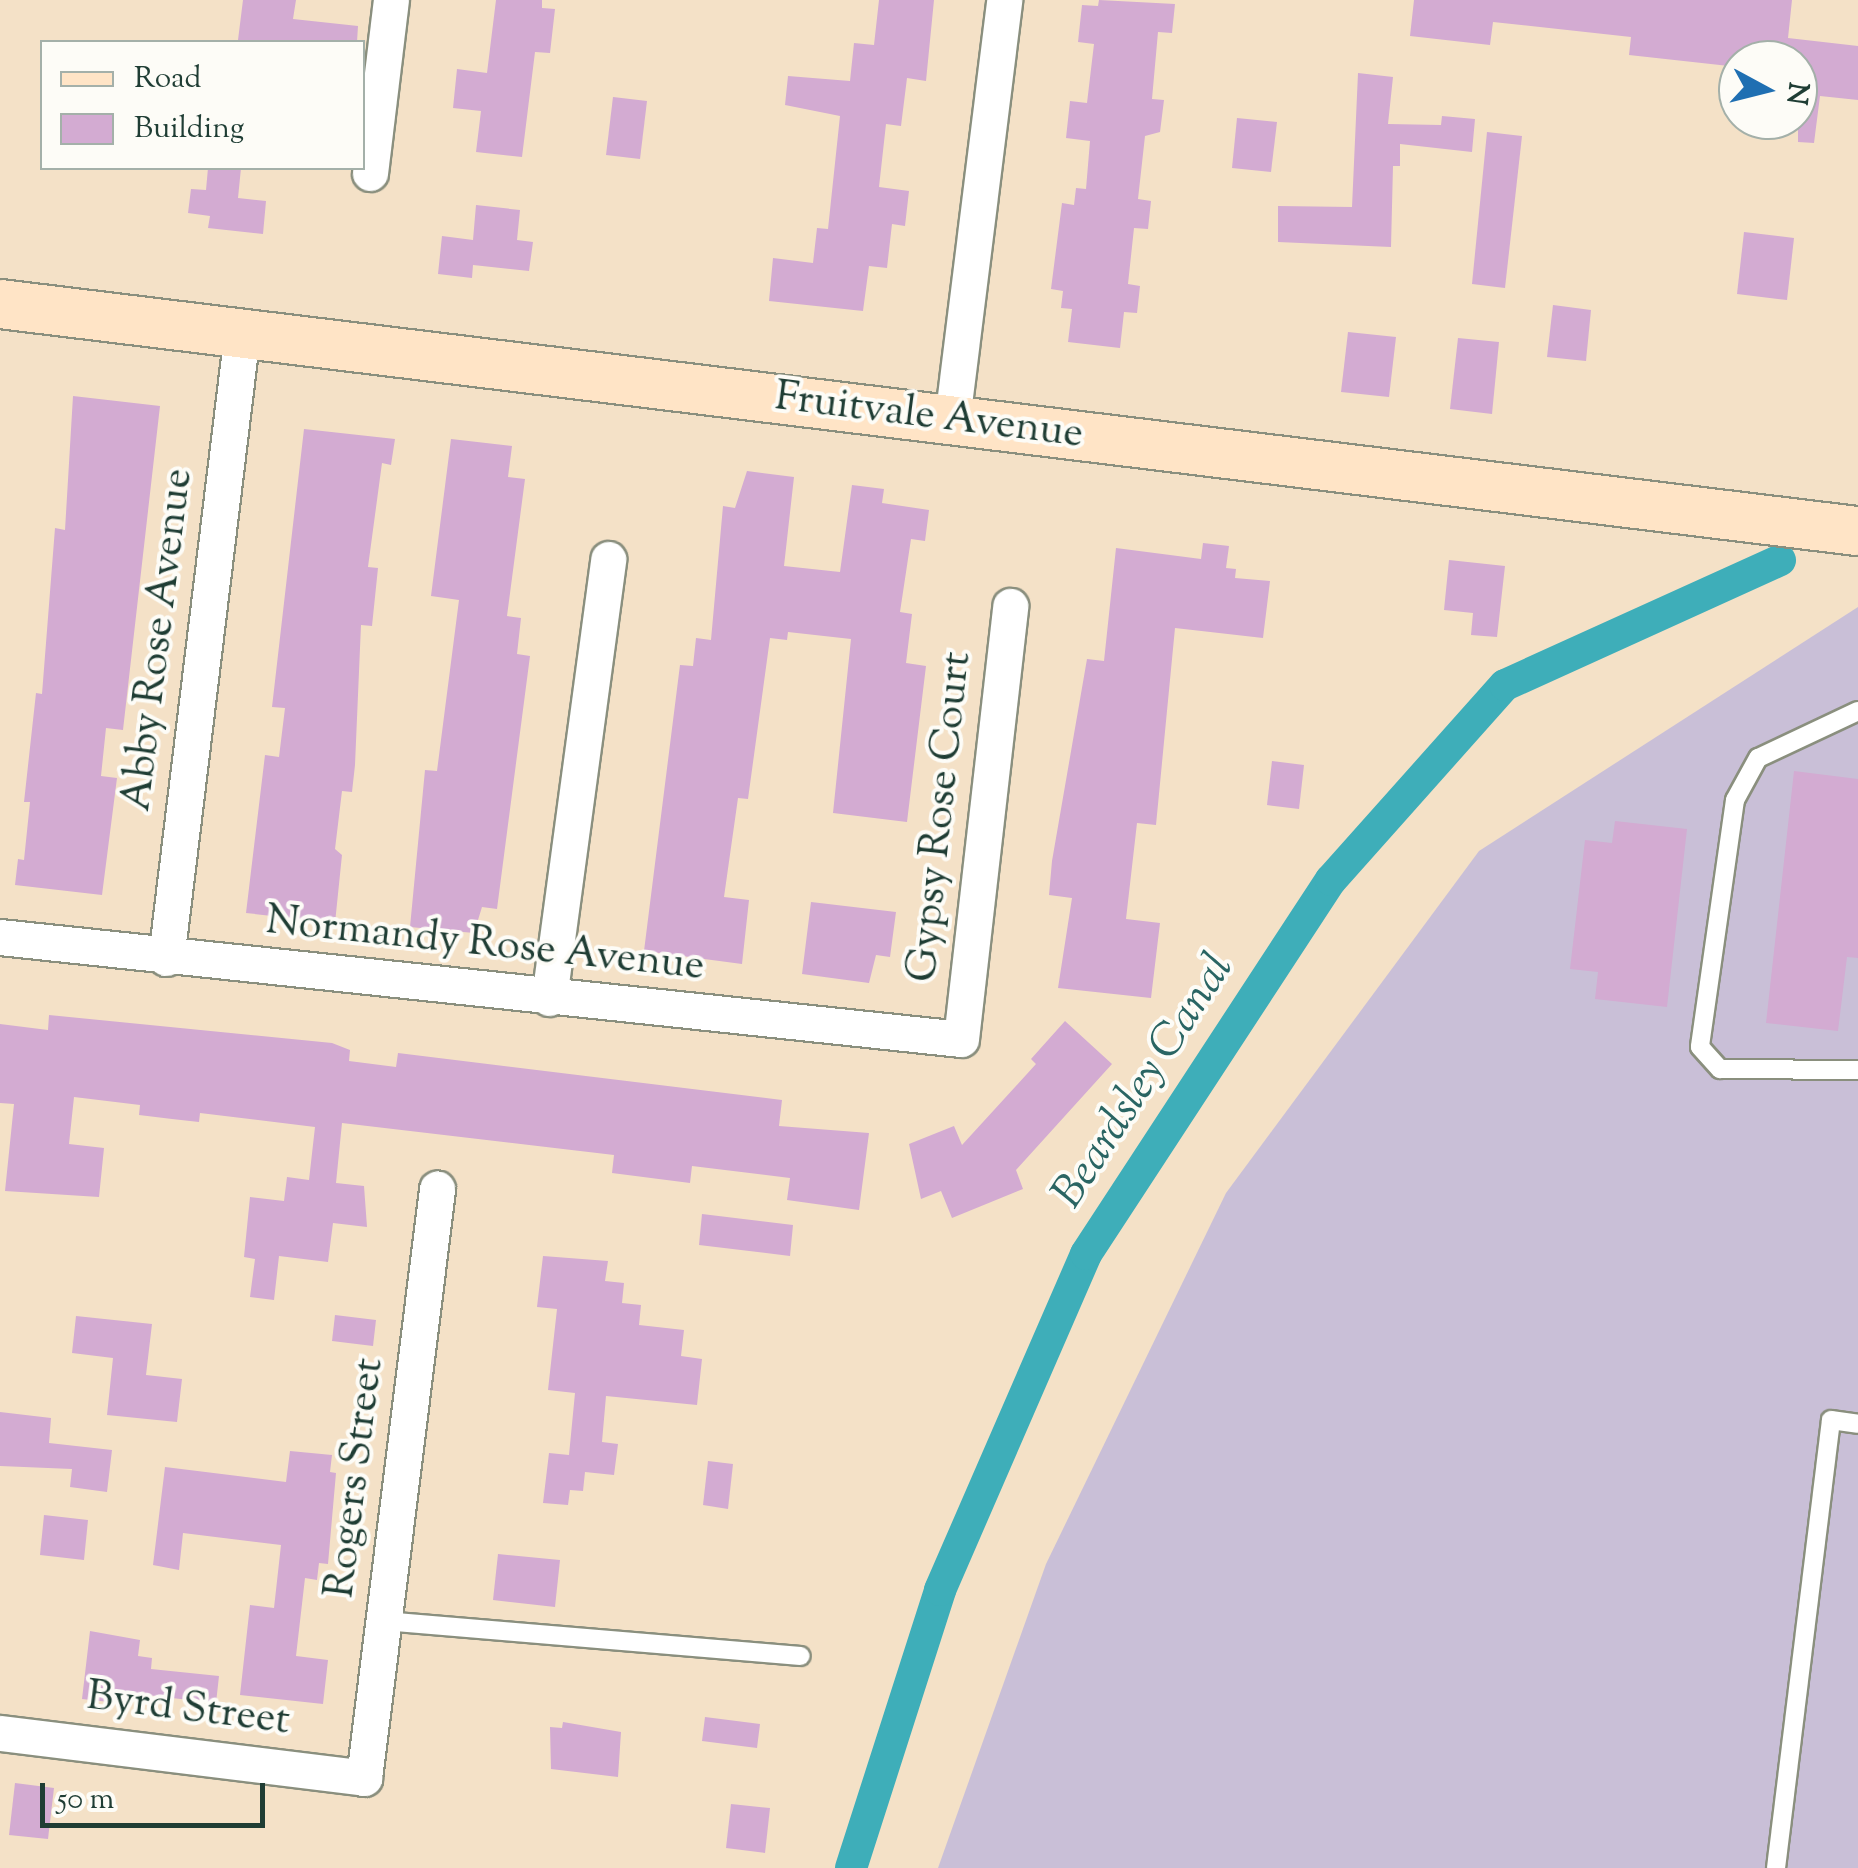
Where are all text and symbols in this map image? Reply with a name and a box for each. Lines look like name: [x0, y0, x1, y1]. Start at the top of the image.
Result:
legend: [40, 40, 365, 170]
north arrow: [1718, 40, 1818, 140]
text: Road: [134, 58, 201, 101]
text: N: [1775, 80, 1817, 107]
text: Building: [134, 108, 244, 151]
street label: Fruitvale Avenue: [772, 373, 1086, 461]
street label: Abby Rose Avenue: [113, 466, 205, 814]
street label: Gypsy Rose Court: [899, 649, 983, 985]
street label: Normandy Rose Avenue: [263, 897, 707, 993]
water label: Beardsley Canal: [1043, 945, 1247, 1219]
street label: Rogers Street: [316, 1355, 396, 1601]
street label: Byrd Street: [84, 1673, 292, 1747]
scale bar: [45, 1763, 270, 1825]
text: 50 m: [57, 1779, 114, 1822]

